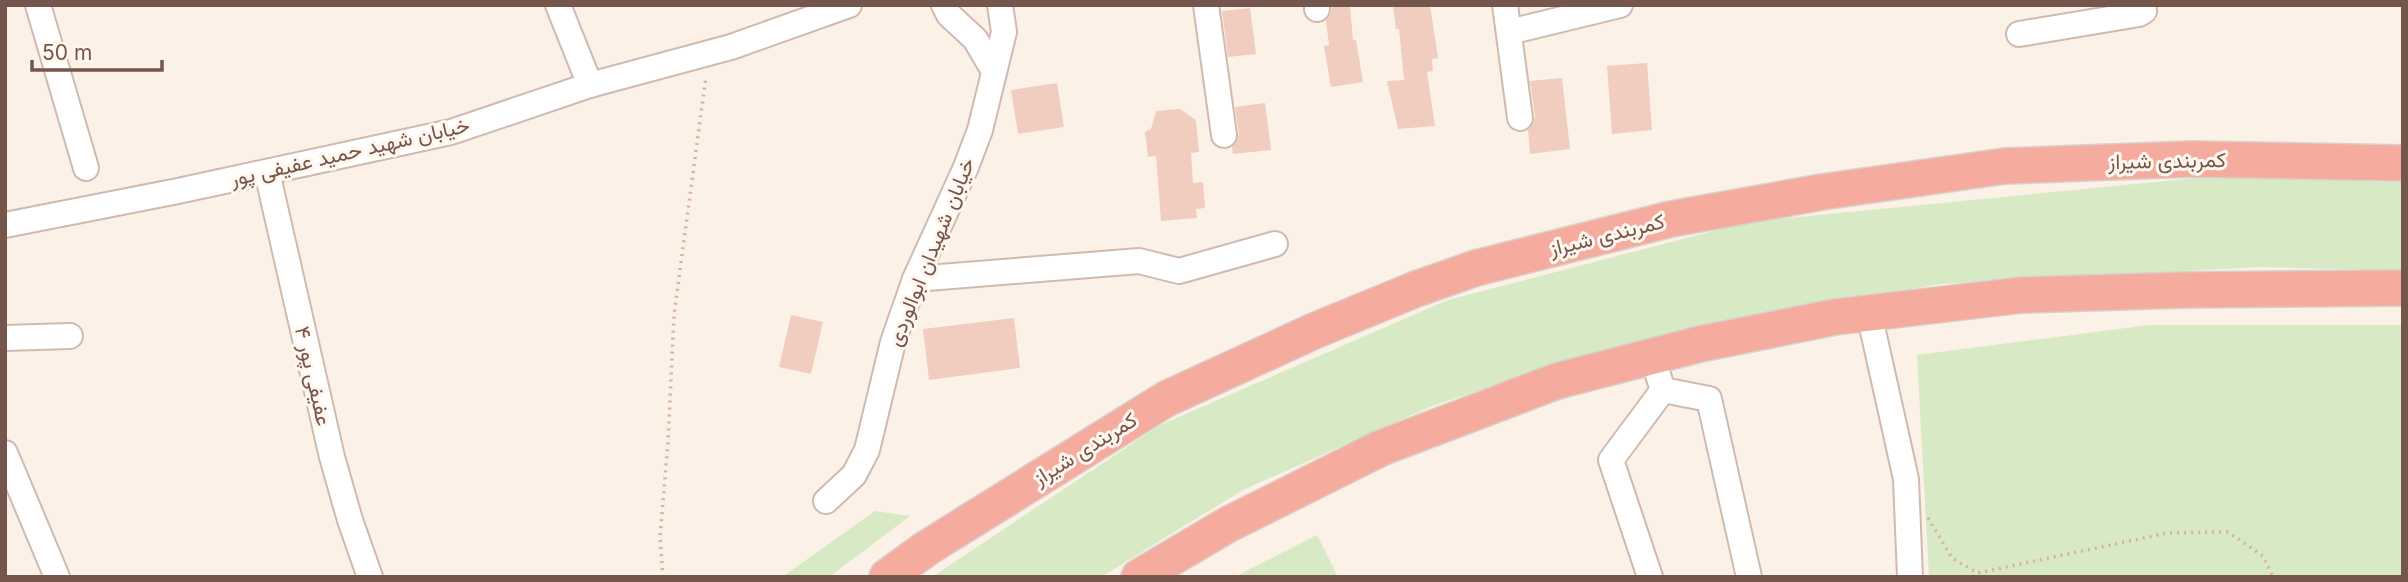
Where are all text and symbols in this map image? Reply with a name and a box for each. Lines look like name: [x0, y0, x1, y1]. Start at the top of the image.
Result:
scale bar: [32, 28, 161, 72]
text: 50 m: [42, 40, 92, 65]
street label: خیابان شهید حمید عفیفی پور: [227, 112, 472, 193]
street label: کمربندی شیراز: [2107, 147, 2226, 175]
street label: خیابان شهیدان ابوالوردی: [881, 154, 981, 350]
street label: کمربندی شیراز: [1546, 208, 1667, 262]
street label: عفیفی پور ۴: [288, 324, 337, 428]
street label: کمربندی شیراز: [1027, 407, 1142, 492]

